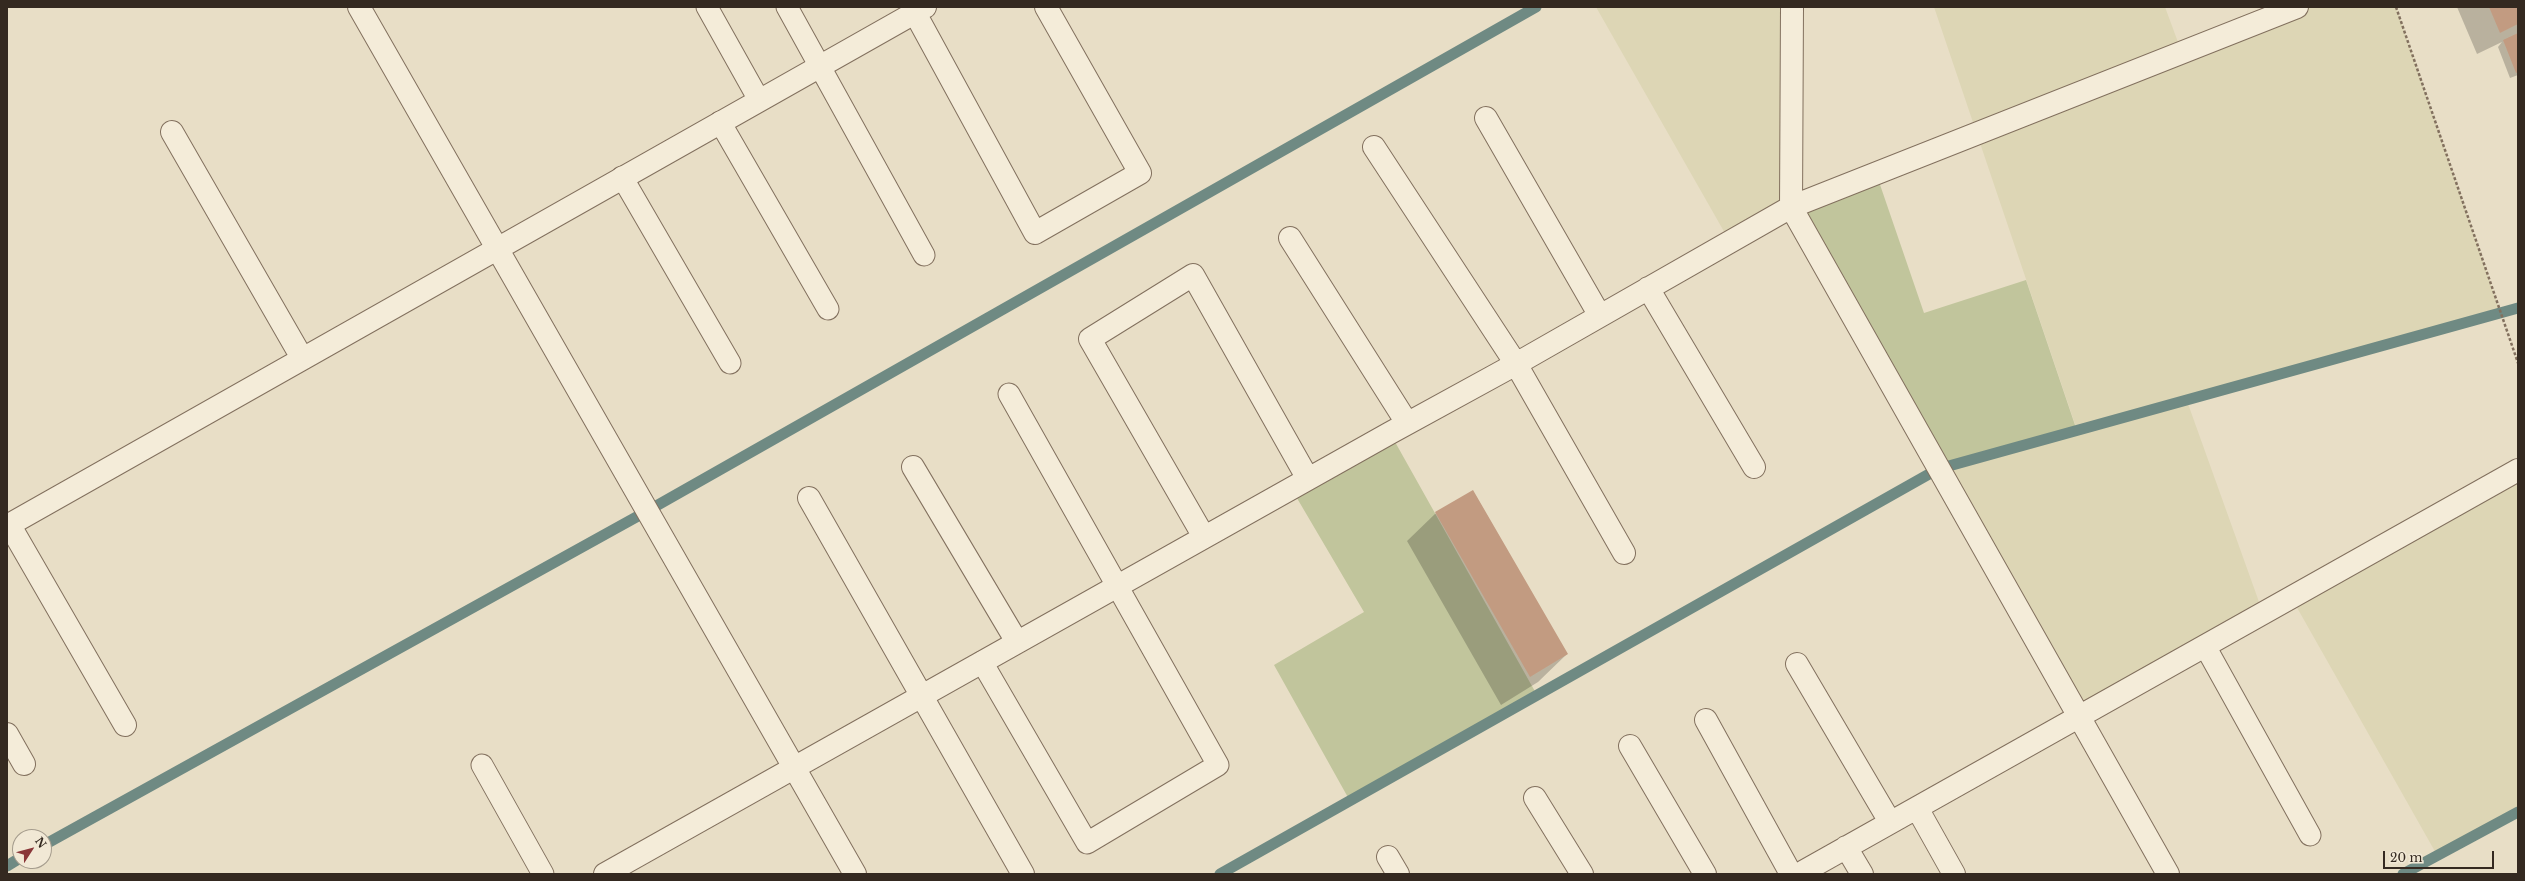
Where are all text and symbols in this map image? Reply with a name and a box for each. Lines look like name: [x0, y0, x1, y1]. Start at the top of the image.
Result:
north arrow: [12, 829, 52, 869]
text: N: [32, 834, 50, 851]
scale bar: [2385, 843, 2496, 869]
text: 20 m: [2390, 850, 2422, 865]

